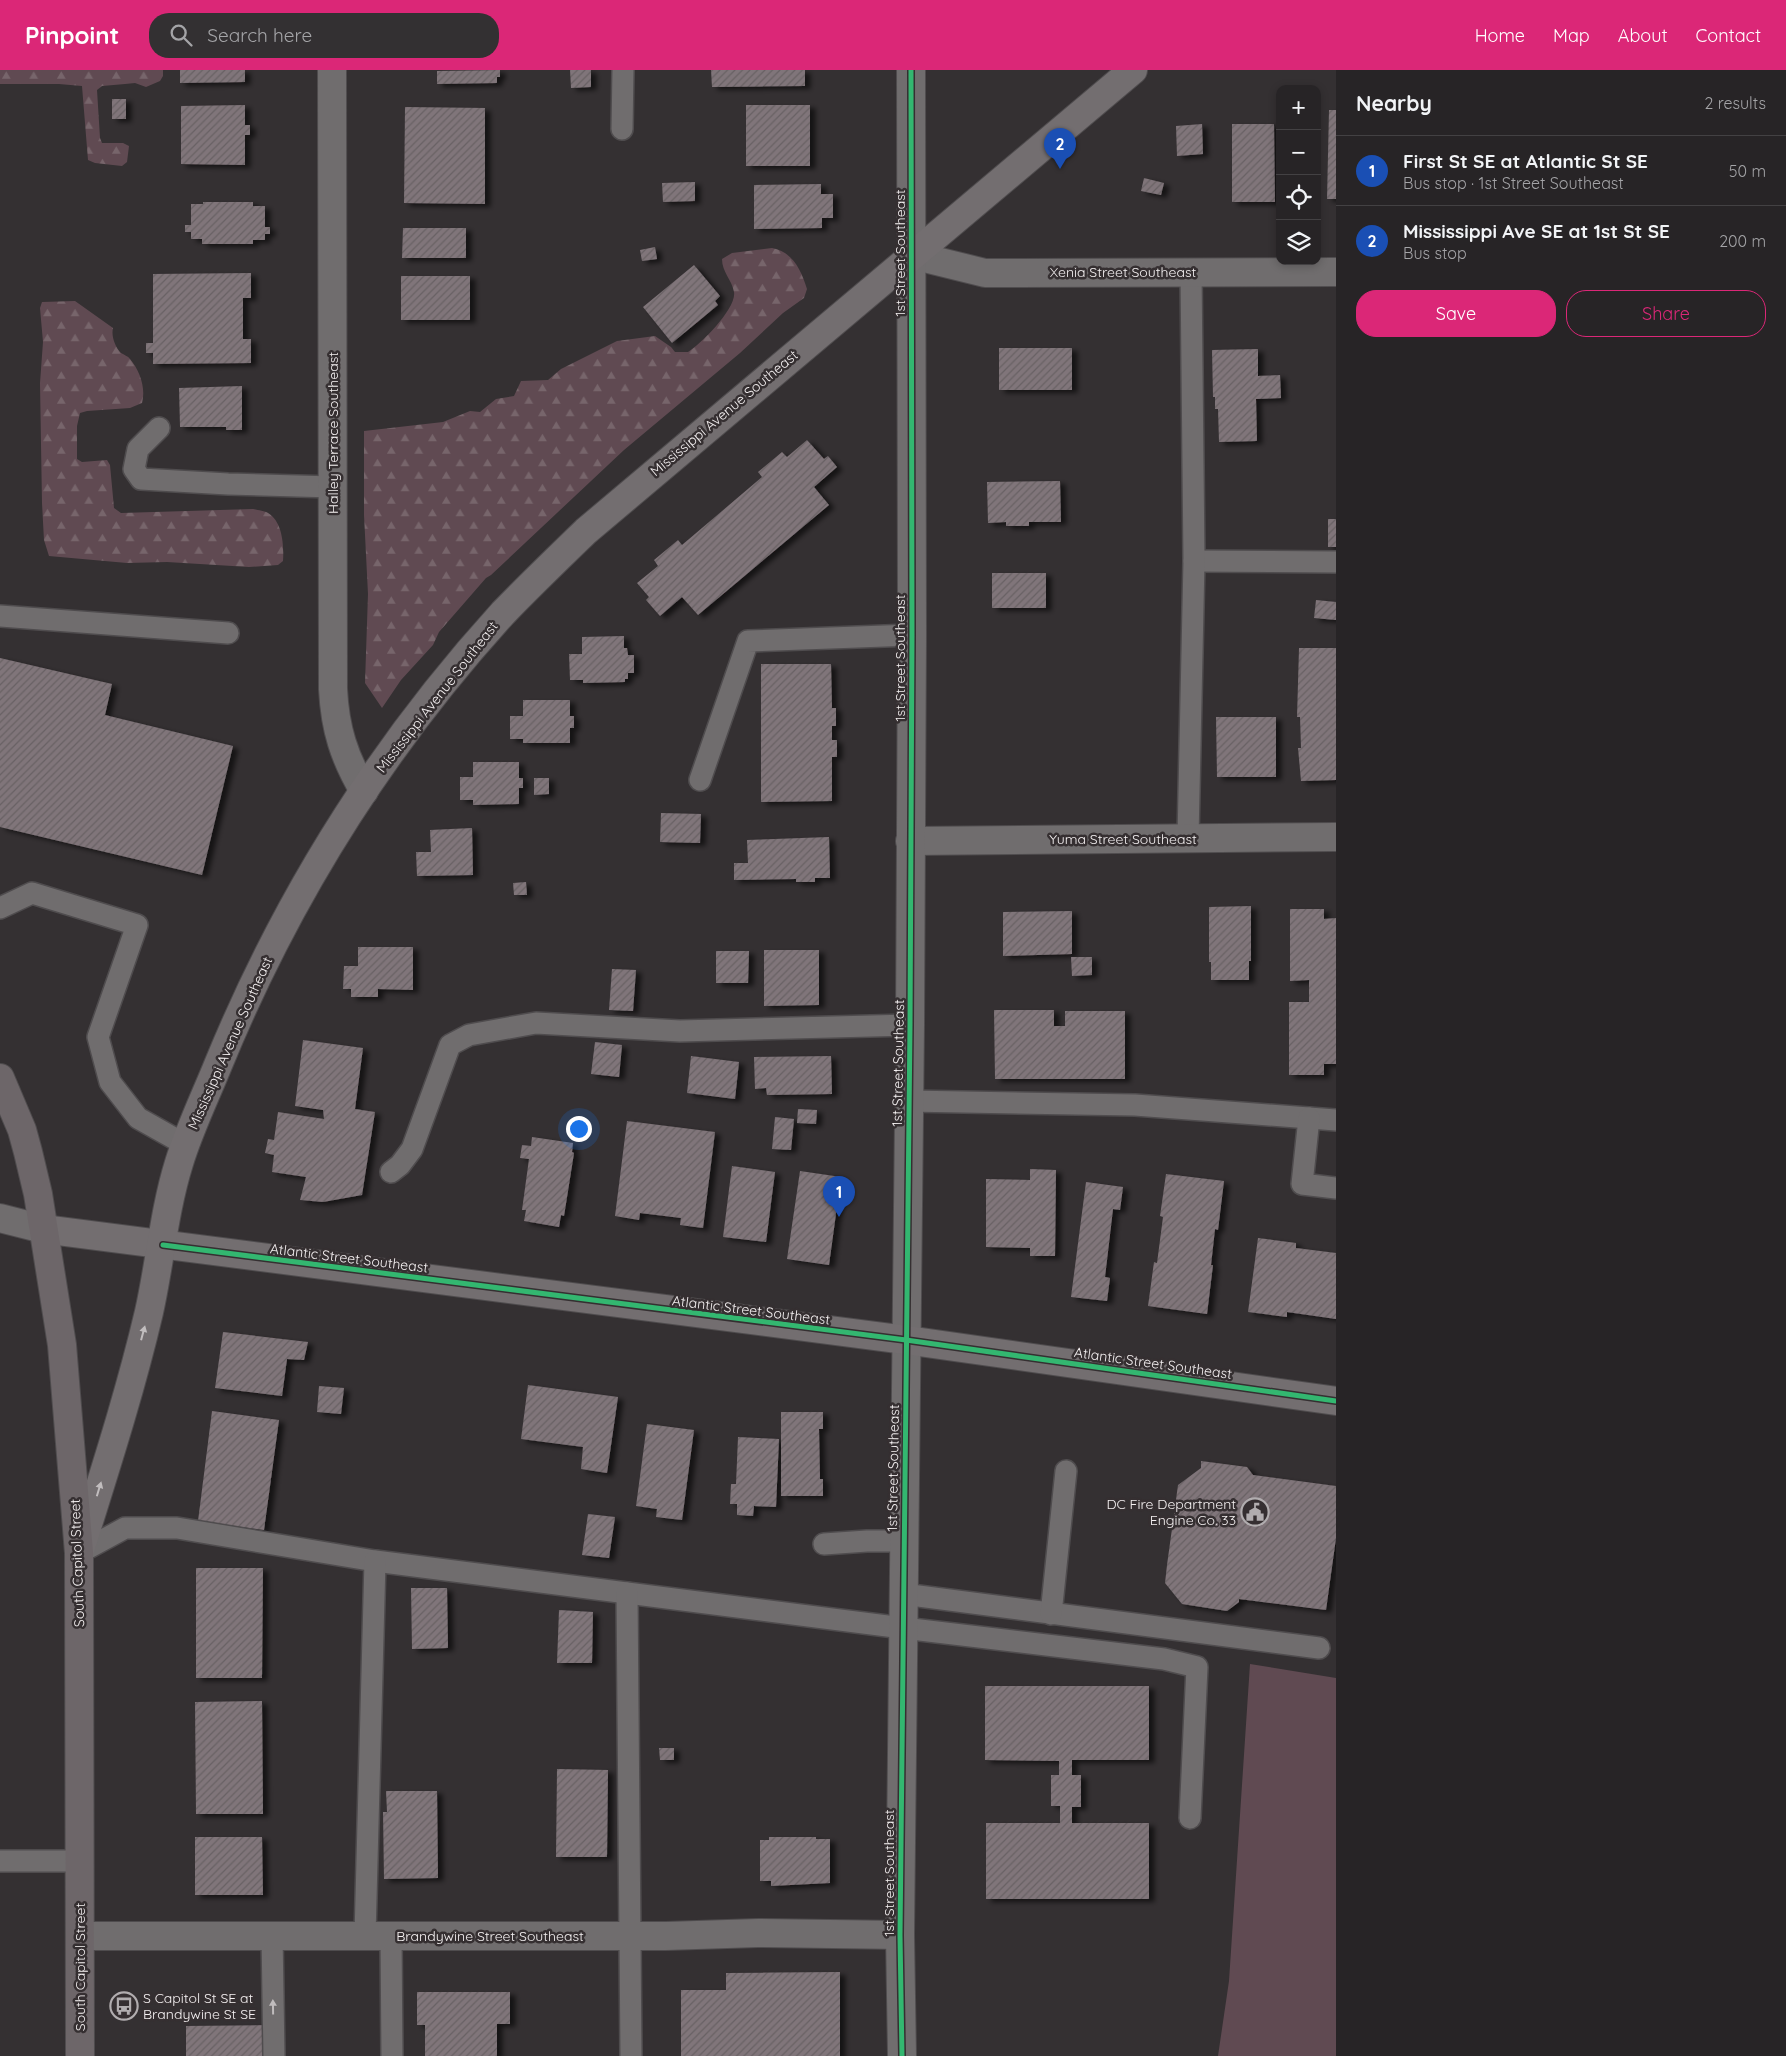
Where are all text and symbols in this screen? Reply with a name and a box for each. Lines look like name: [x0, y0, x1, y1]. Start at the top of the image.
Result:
search box: [149, 13, 499, 58]
text: Pinpoint: [25, 20, 119, 50]
icon: search: [167, 21, 195, 49]
text: Search here: [207, 23, 312, 47]
text: Home: [1475, 24, 1525, 47]
text: Map: [1553, 24, 1590, 47]
text: About: [1618, 24, 1668, 47]
text: Contact: [1696, 24, 1761, 47]
map controls: [1276, 85, 1321, 265]
button: +: [1276, 85, 1321, 130]
text: Nearby: [1356, 90, 1432, 116]
text: 2 results: [1704, 93, 1766, 113]
pin: 2: [1044, 128, 1076, 169]
button: −: [1276, 130, 1321, 175]
text: First St SE at Atlantic St SE: [1403, 149, 1648, 173]
text: 1: [1369, 161, 1375, 181]
text: 50 m: [1729, 161, 1766, 181]
text: Bus stop · 1st Street Southeast: [1403, 173, 1624, 193]
button: locate: [1276, 175, 1321, 220]
street label: 1st Street Southeast: [891, 189, 909, 317]
text: Mississippi Ave SE at 1st St SE: [1403, 219, 1670, 243]
button: layers: [1276, 220, 1321, 265]
text: 2: [1367, 231, 1377, 251]
text: 200 m: [1719, 231, 1766, 251]
text: Bus stop: [1403, 243, 1467, 263]
street label: Xenia Street Southeast: [1050, 263, 1196, 281]
button: Save: [1356, 290, 1556, 337]
button: Share: [1566, 290, 1766, 337]
street label: Mississippi Avenue Southeast: [647, 346, 802, 480]
street label: Halley Terrace Southeast: [324, 352, 342, 514]
street label: 1st Street Southeast: [891, 594, 909, 722]
street label: Mississippi Avenue Southeast: [372, 618, 502, 776]
street label: Yuma Street Southeast: [1049, 830, 1197, 848]
street label: Mississippi Avenue Southeast: [184, 954, 276, 1132]
street label: 1st Street Southeast: [888, 999, 908, 1127]
your location: [566, 1116, 592, 1142]
pin: 1: [823, 1176, 855, 1217]
street label: Atlantic Street Southeast: [269, 1239, 429, 1277]
street label: Atlantic Street Southeast: [671, 1291, 831, 1329]
one-way arrow: [139, 1326, 147, 1341]
street label: Atlantic Street Southeast: [1073, 1343, 1233, 1383]
street label: 1st Street Southeast: [883, 1404, 903, 1532]
one-way arrow: [95, 1482, 103, 1497]
place label: DC Fire Department Engine Co. 33: [1107, 1495, 1236, 1529]
public building icon: DC Fire Department Engine Co. 33: [1240, 1497, 1270, 1527]
street label: South Capitol Street: [66, 1498, 88, 1627]
street label: 1st Street Southeast: [880, 1809, 898, 1937]
street label: South Capitol Street: [71, 1903, 89, 2031]
street label: Brandywine Street Southeast: [396, 1927, 584, 1945]
place label: S Capitol St SE at Brandywine St SE: [143, 1989, 256, 2023]
bus stop icon: S Capitol St SE at Brandywine St SE: [109, 1991, 139, 2021]
one-way arrow: [269, 1999, 277, 2015]

